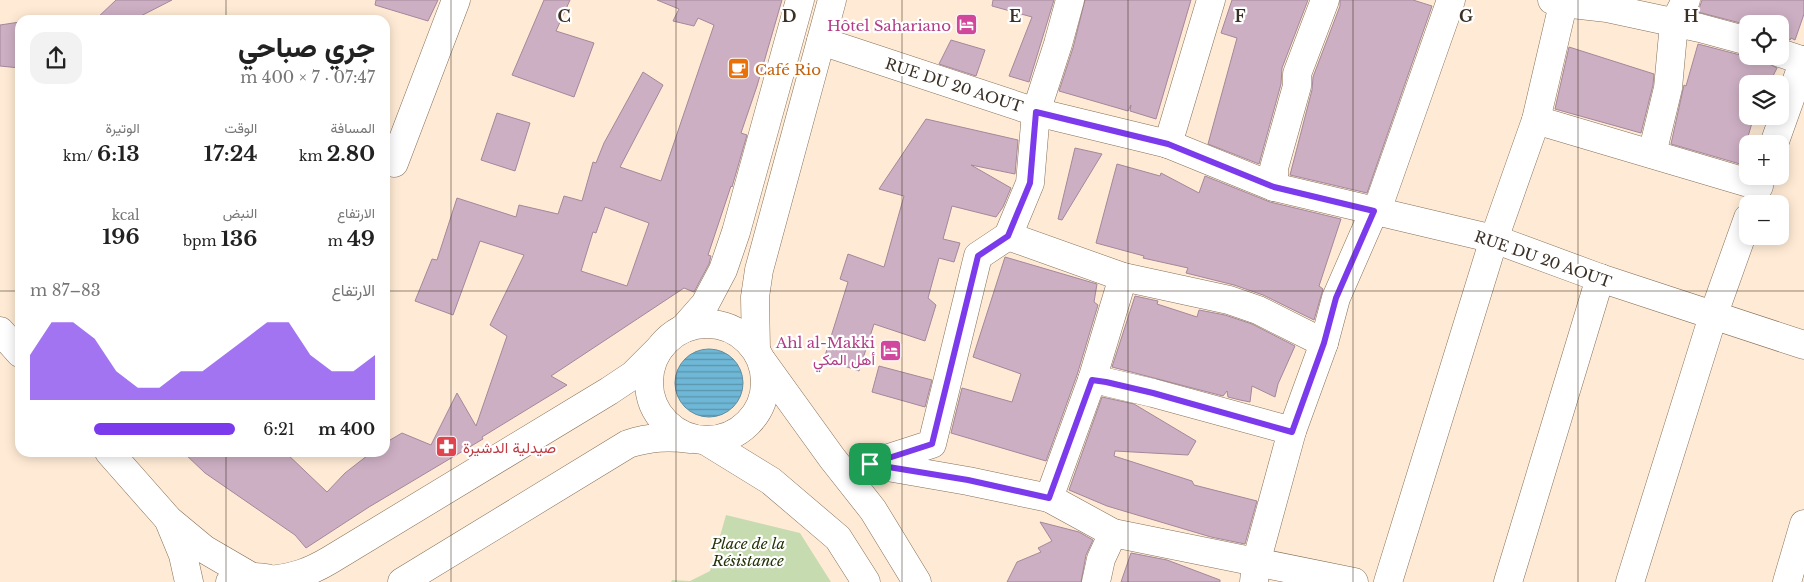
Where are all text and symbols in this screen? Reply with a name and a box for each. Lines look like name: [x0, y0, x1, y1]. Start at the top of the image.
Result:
text: C: [557, 6, 571, 26]
text: D: [782, 6, 796, 26]
text: E: [1009, 6, 1021, 26]
text: F: [1234, 6, 1246, 26]
text: G: [1459, 6, 1473, 26]
text: H: [1683, 6, 1699, 26]
hotel icon: Hôtel Sahariano: [955, 13, 979, 37]
map controls: [1739, 15, 1789, 245]
button: locate: [1739, 15, 1789, 65]
place label: Hôtel Sahariano: [827, 16, 951, 35]
text: جري صباحي: [238, 30, 375, 65]
button: share: [30, 32, 82, 84]
street label: RUE DU 20 AOUT: [883, 54, 1025, 116]
cafe icon: Café Rio: [727, 57, 751, 81]
place label: Café Rio: [755, 60, 821, 79]
text: 07:47 · 7 × 400 m: [240, 67, 375, 87]
button: layers: [1739, 75, 1789, 125]
text: الوتيرة: [105, 119, 140, 137]
text: الوقت: [224, 119, 257, 137]
text: المسافة: [331, 119, 375, 137]
button: +: [1739, 135, 1789, 185]
text: 6:13: [97, 141, 140, 167]
text: 17:24: [204, 141, 257, 167]
text: 2.80: [327, 141, 375, 167]
text: /km: [63, 147, 97, 165]
text: km: [299, 147, 327, 165]
button: −: [1739, 195, 1789, 245]
text: النبض: [223, 204, 257, 222]
text: الارتفاع: [337, 204, 375, 222]
text: kcal: [112, 206, 140, 224]
text: 196: [102, 224, 140, 250]
text: 136: [221, 226, 257, 252]
text: 49: [347, 226, 375, 252]
street label: RUE DU 20 AOUT: [1472, 227, 1614, 291]
text: bpm: [183, 232, 221, 250]
text: m: [328, 232, 347, 250]
text: 83–87 m: [30, 280, 101, 300]
text: الارتفاع: [332, 280, 375, 300]
place label: Ahl al-Makki أهل المكي: [775, 333, 876, 373]
hotel icon: Ahl al-Makki أهل المكي: [879, 339, 903, 363]
text: 6:21: [263, 419, 295, 439]
text: 400 m: [318, 419, 375, 439]
pharmacy icon: صيدلية الدشيرة: [435, 435, 459, 459]
place label: صيدلية الدشيرة: [463, 438, 556, 457]
pin: [849, 443, 891, 485]
icon: arrive: [856, 450, 884, 478]
park label: Place de la Résistance: [710, 534, 785, 570]

